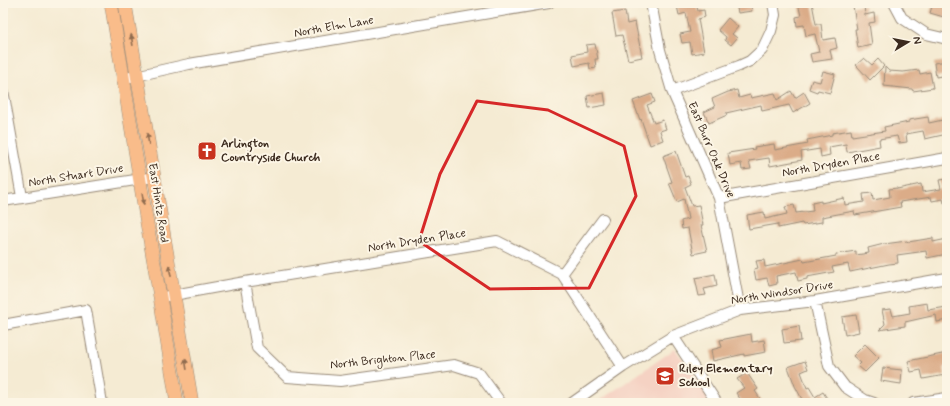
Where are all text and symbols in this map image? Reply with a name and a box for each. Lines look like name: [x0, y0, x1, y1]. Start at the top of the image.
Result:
street label: North Elm Lane: [293, 12, 375, 42]
north arrow: [888, 22, 928, 62]
one-way arrow: [128, 34, 134, 46]
text: N: [909, 36, 924, 45]
street label: East Burr Oak Drive: [684, 99, 738, 201]
one-way arrow: [144, 132, 150, 145]
place label: Arlington Countryside Church: [221, 136, 321, 166]
church icon: Arlington Countryside Church: [196, 140, 218, 162]
street label: North Dryden Place: [781, 149, 881, 181]
street label: North Stuart Drive: [27, 161, 125, 191]
street label: East Hintz Road: [144, 162, 172, 244]
one-way arrow: [140, 193, 146, 205]
street label: North Dryden Place: [367, 225, 467, 257]
one-way arrow: [167, 265, 173, 277]
street label: North Windsor Drive: [730, 277, 834, 309]
street label: North Brighton Place: [329, 347, 437, 373]
one-way arrow: [183, 358, 189, 371]
place label: Riley Elementary School: [679, 361, 773, 391]
school or university icon: Riley Elementary School: [654, 365, 676, 387]

